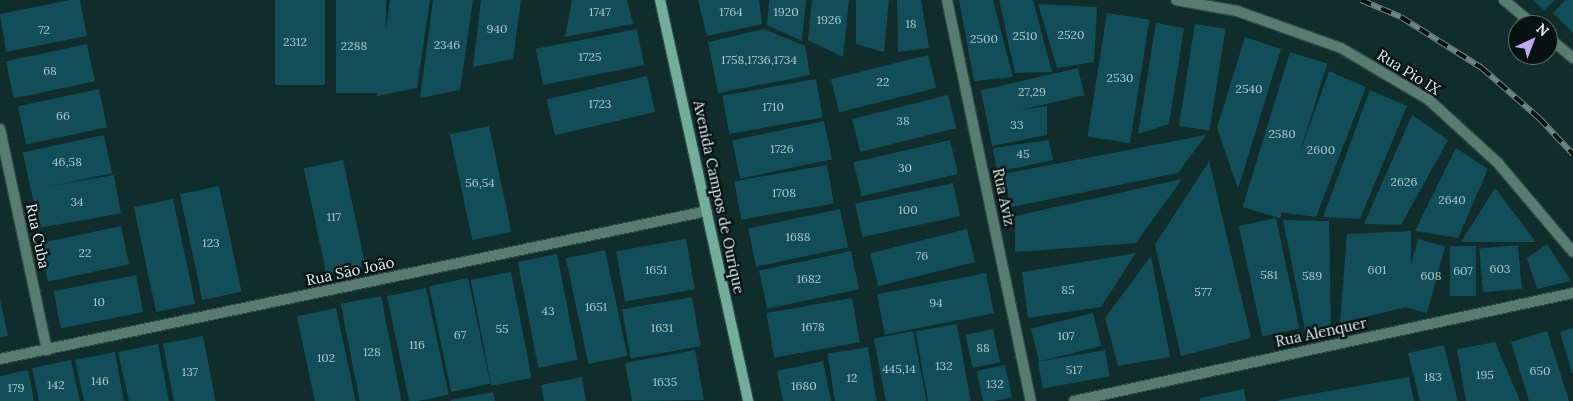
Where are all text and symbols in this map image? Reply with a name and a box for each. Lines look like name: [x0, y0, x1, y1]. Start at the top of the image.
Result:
house number: 1747: [589, 5, 611, 19]
house number: 1764: [719, 5, 743, 19]
house number: 1920: [773, 5, 799, 19]
house number: 1926: [817, 13, 841, 27]
north arrow: [1508, 15, 1558, 65]
house number: 18: [905, 17, 917, 31]
text: N: [1532, 19, 1553, 40]
house number: 940: [487, 22, 507, 36]
house number: 72: [38, 23, 50, 37]
house number: 2520: [1058, 28, 1084, 42]
house number: 2510: [1013, 29, 1037, 43]
house number: 2500: [970, 32, 998, 46]
house number: 2312: [283, 35, 307, 49]
house number: 2346: [434, 38, 460, 52]
house number: 2288: [341, 39, 367, 53]
street label: Rua Pio IX: [1374, 46, 1444, 98]
house number: 1725: [579, 50, 601, 64]
house number: 1758,1736,1734: [721, 53, 797, 67]
house number: 68: [43, 64, 57, 78]
house number: 2530: [1106, 71, 1134, 85]
house number: 22: [877, 75, 889, 89]
house number: 2540: [1236, 82, 1262, 96]
house number: 27,29: [1018, 85, 1046, 99]
house number: 1723: [589, 97, 611, 111]
street label: Avenida Campos de Ourique: [690, 99, 748, 295]
house number: 1710: [762, 100, 784, 114]
house number: 66: [56, 109, 70, 123]
house number: 38: [896, 114, 910, 128]
house number: 33: [1010, 118, 1024, 132]
house number: 2580: [1268, 127, 1296, 141]
house number: 1726: [770, 142, 794, 156]
house number: 2600: [1307, 143, 1335, 157]
house number: 45: [1016, 147, 1030, 161]
house number: 46,58: [52, 155, 82, 169]
house number: 30: [898, 161, 912, 175]
street label: Rua Aviz: [989, 166, 1019, 228]
house number: 2626: [1391, 175, 1417, 189]
house number: 56,54: [465, 176, 495, 190]
house number: 1708: [772, 186, 796, 200]
house number: 2640: [1438, 193, 1466, 207]
house number: 34: [70, 195, 84, 209]
street label: Rua Cuba: [22, 202, 54, 270]
house number: 100: [898, 203, 918, 217]
house number: 117: [327, 210, 341, 224]
house number: 1688: [786, 230, 810, 244]
house number: 123: [202, 236, 220, 250]
house number: 22: [79, 246, 91, 260]
house number: 76: [916, 249, 928, 263]
street label: Rua São João: [304, 253, 396, 289]
house number: 603: [1489, 262, 1511, 276]
house number: 1651: [645, 263, 667, 277]
house number: 601: [1368, 263, 1386, 277]
house number: 607: [1453, 264, 1473, 278]
house number: 581: [1260, 268, 1278, 282]
house number: 589: [1302, 269, 1322, 283]
house number: 608: [1420, 269, 1442, 283]
house number: 1682: [797, 272, 821, 286]
house number: 85: [1061, 283, 1075, 297]
house number: 577: [1194, 285, 1212, 299]
house number: 10: [93, 295, 105, 309]
house number: 94: [929, 296, 943, 310]
house number: 1651: [585, 300, 607, 314]
house number: 43: [541, 304, 555, 318]
street label: Rua Alenquer: [1274, 314, 1368, 350]
house number: 1678: [801, 320, 825, 334]
house number: 1631: [651, 321, 673, 335]
house number: 55: [495, 322, 509, 336]
house number: 67: [454, 328, 466, 342]
house number: 107: [1057, 329, 1075, 343]
house number: 116: [409, 338, 425, 352]
house number: 88: [976, 341, 990, 355]
house number: 128: [363, 345, 381, 359]
house number: 102: [317, 351, 335, 365]
house number: 132: [935, 359, 953, 373]
house number: 445,14: [882, 362, 916, 376]
house number: 517: [1066, 363, 1082, 377]
house number: 650: [1530, 364, 1550, 378]
house number: 137: [182, 365, 198, 379]
house number: 195: [1476, 368, 1494, 382]
house number: 183: [1424, 370, 1442, 384]
house number: 12: [847, 371, 857, 385]
house number: 146: [91, 374, 109, 388]
house number: 1635: [653, 375, 677, 389]
house number: 132: [986, 377, 1004, 391]
house number: 142: [47, 378, 65, 392]
house number: 1680: [791, 379, 817, 393]
house number: 179: [8, 381, 24, 395]

